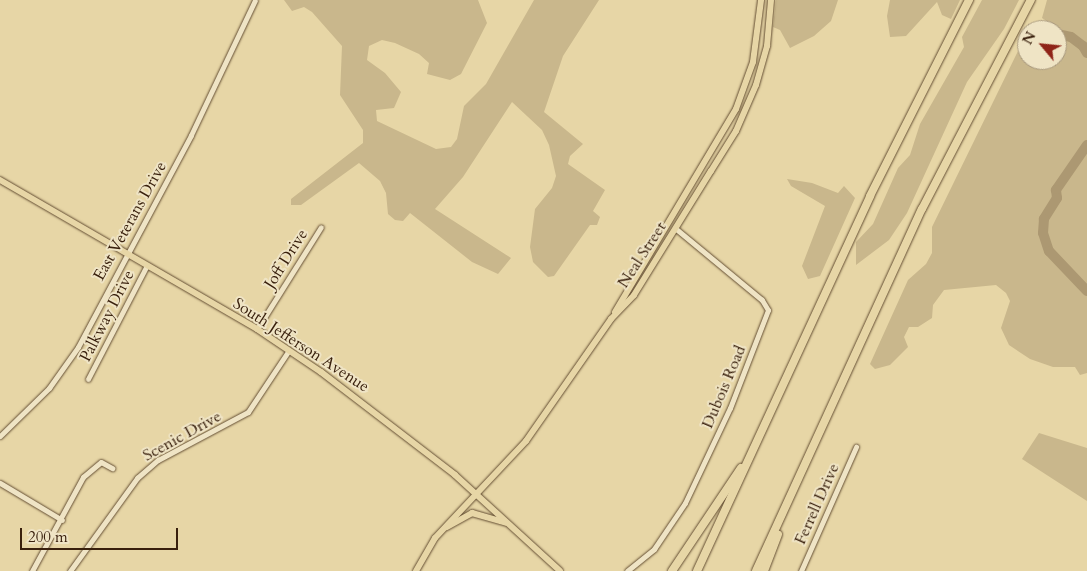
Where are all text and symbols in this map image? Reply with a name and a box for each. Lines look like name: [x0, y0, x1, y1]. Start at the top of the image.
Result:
north arrow: [1017, 20, 1067, 70]
text: N: [1018, 28, 1040, 48]
street label: East Veterans Drive: [89, 158, 171, 284]
street label: Neal Street: [614, 218, 670, 292]
street label: Joff Drive: [260, 226, 312, 292]
street label: Palkway Drive: [76, 267, 138, 365]
street label: South Jefferson Avenue: [229, 294, 373, 396]
street label: Dubois Road: [698, 343, 750, 431]
street label: Scenic Drive: [140, 407, 224, 465]
street label: Ferrell Drive: [791, 461, 843, 547]
scale bar: [22, 518, 180, 550]
text: 200 m: [28, 527, 68, 547]

